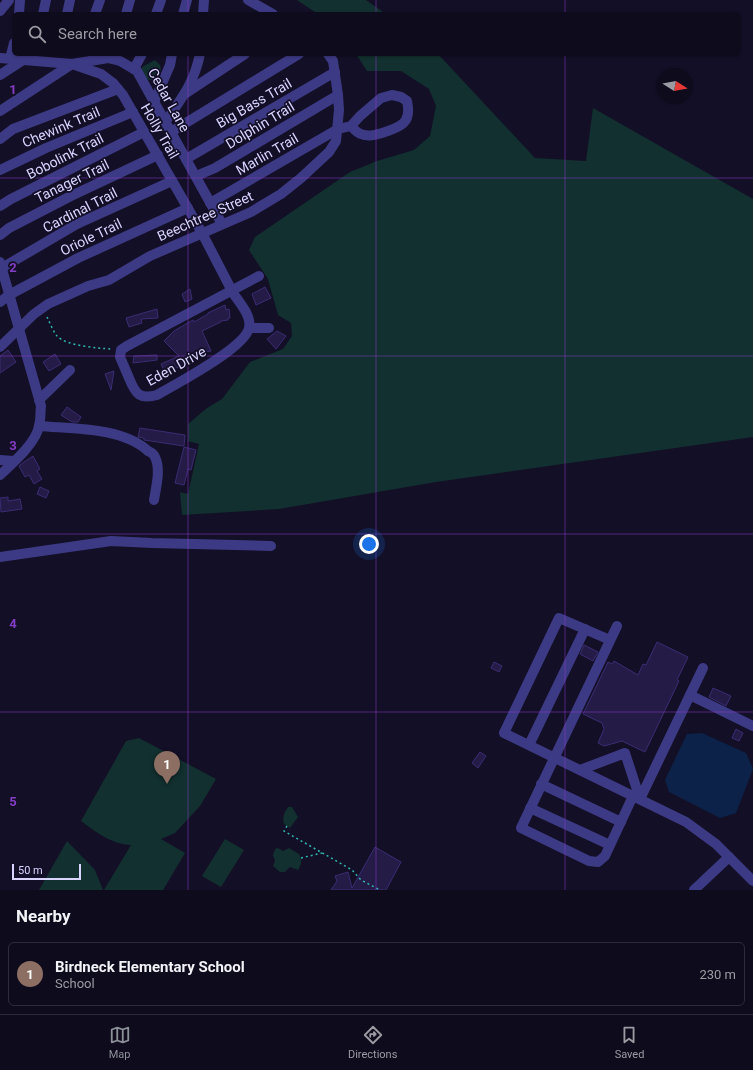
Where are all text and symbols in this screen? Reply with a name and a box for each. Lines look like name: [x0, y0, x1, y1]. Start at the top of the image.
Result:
search box: [12, 12, 741, 56]
icon: search: [26, 23, 48, 45]
text: Search here: [58, 25, 137, 43]
street label: Cedar Lane: [145, 65, 193, 135]
north arrow: [657, 68, 693, 104]
street label: Big Bass Trail: [214, 75, 294, 131]
text: 1: [9, 82, 17, 97]
street label: Dolphin Trail: [223, 98, 297, 152]
street label: Holly Trail: [138, 100, 182, 162]
street label: Chewink Trail: [20, 103, 102, 151]
street label: Bobolink Trail: [24, 130, 106, 182]
street label: Marlin Trail: [233, 130, 301, 178]
street label: Tanager Trail: [32, 156, 112, 206]
street label: Cardinal Trail: [40, 184, 120, 236]
street label: Beechtree Street: [155, 188, 256, 244]
street label: Oriole Trail: [58, 215, 124, 259]
text: 2: [9, 260, 17, 275]
street label: Eden Drive: [143, 343, 209, 389]
text: 3: [9, 438, 17, 453]
your location: [359, 534, 379, 554]
text: 4: [9, 616, 17, 631]
pin: 1: [154, 751, 180, 784]
text: 5: [9, 794, 17, 809]
scale bar: [12, 862, 81, 881]
text: 50 m: [18, 864, 43, 877]
text: Nearby: [16, 906, 71, 926]
text: Birdneck Elementary School: [55, 958, 245, 976]
text: 1: [26, 967, 34, 982]
text: 230 m: [699, 967, 736, 982]
text: School: [55, 976, 95, 991]
tab: Map: [109, 1024, 131, 1061]
tab: Directions: [348, 1024, 397, 1061]
tab: Saved: [615, 1024, 644, 1061]

